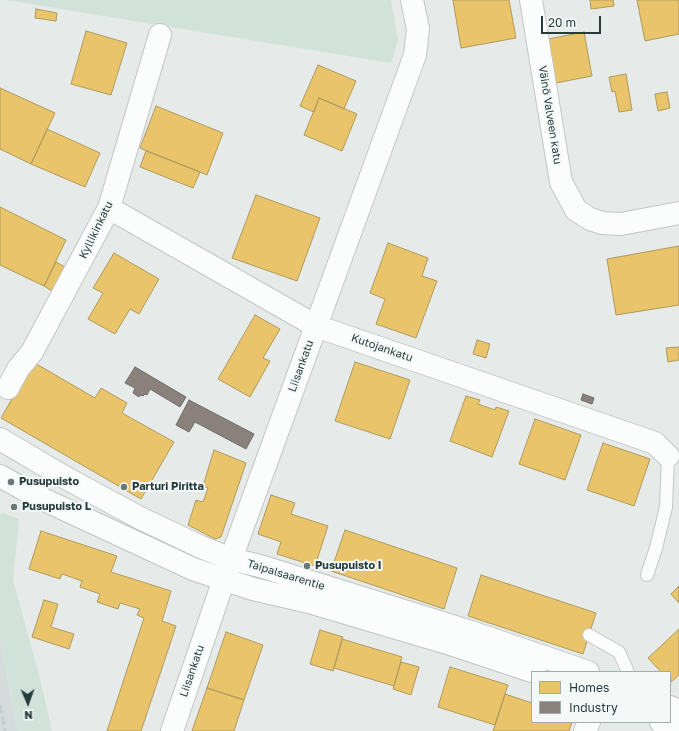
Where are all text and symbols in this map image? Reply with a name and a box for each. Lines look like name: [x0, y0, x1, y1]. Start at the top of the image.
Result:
scale bar: [543, 8, 603, 34]
text: 20 m: [548, 15, 576, 30]
street label: Väinö Valveen katu: [536, 65, 564, 165]
street label: Kyllikinkatu: [76, 199, 116, 261]
street label: Kutojankatu: [349, 331, 415, 365]
street label: Liisankatu: [286, 338, 316, 394]
place label: Pusupuisto: [19, 475, 79, 489]
marker: Pusupuisto: [6, 477, 16, 487]
place label: Parturi Piritta: [132, 480, 204, 494]
marker: Parturi Piritta: [119, 482, 129, 492]
place label: Pusupuisto L: [22, 500, 91, 514]
marker: Pusupuisto L: [9, 502, 19, 512]
street label: Taipalsaarentie: [245, 557, 327, 593]
place label: Pusupuisto I: [315, 559, 382, 573]
marker: Pusupuisto I: [302, 561, 312, 571]
street label: Liisankatu: [177, 643, 207, 699]
legend: [531, 671, 671, 723]
text: Homes: [569, 680, 609, 695]
north arrow: [8, 683, 48, 723]
text: Industry: [569, 700, 618, 715]
text: N: [24, 709, 33, 722]

